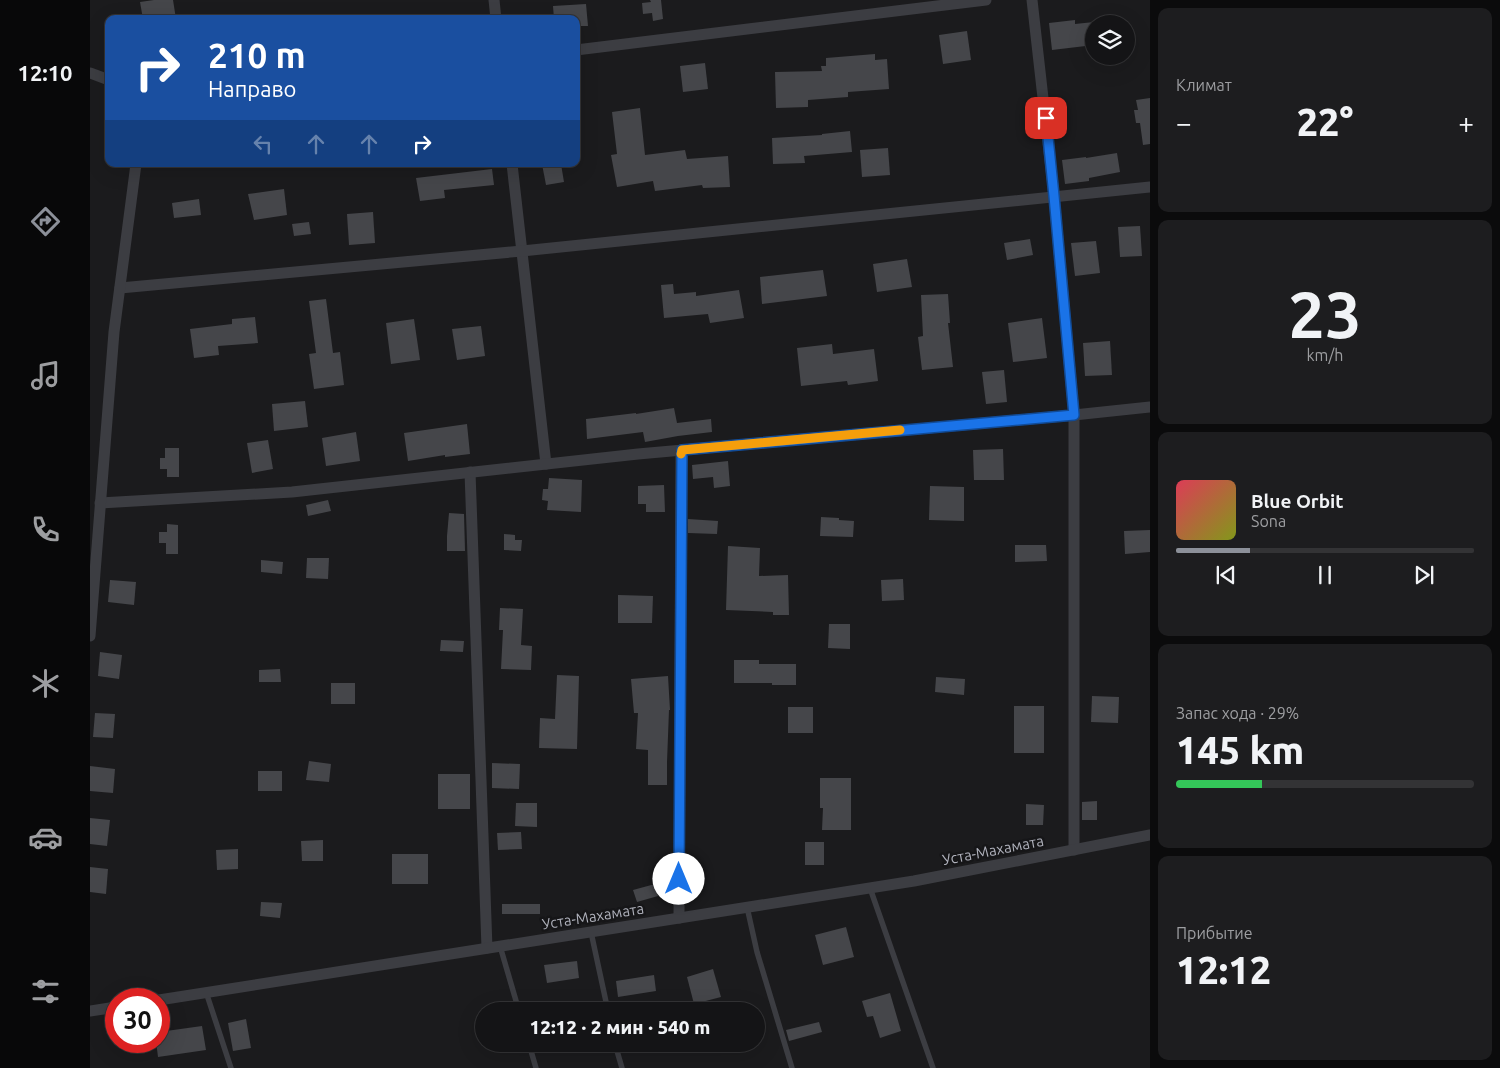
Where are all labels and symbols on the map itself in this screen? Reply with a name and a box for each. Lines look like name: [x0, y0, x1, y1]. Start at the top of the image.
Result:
pin: [1025, 97, 1067, 139]
street label: Уста-Махамата: [941, 832, 1045, 868]
position arrow: [652, 852, 704, 904]
street label: Уста-Махамата: [541, 900, 645, 932]
speed limit sign: 30: [105, 988, 170, 1053]

